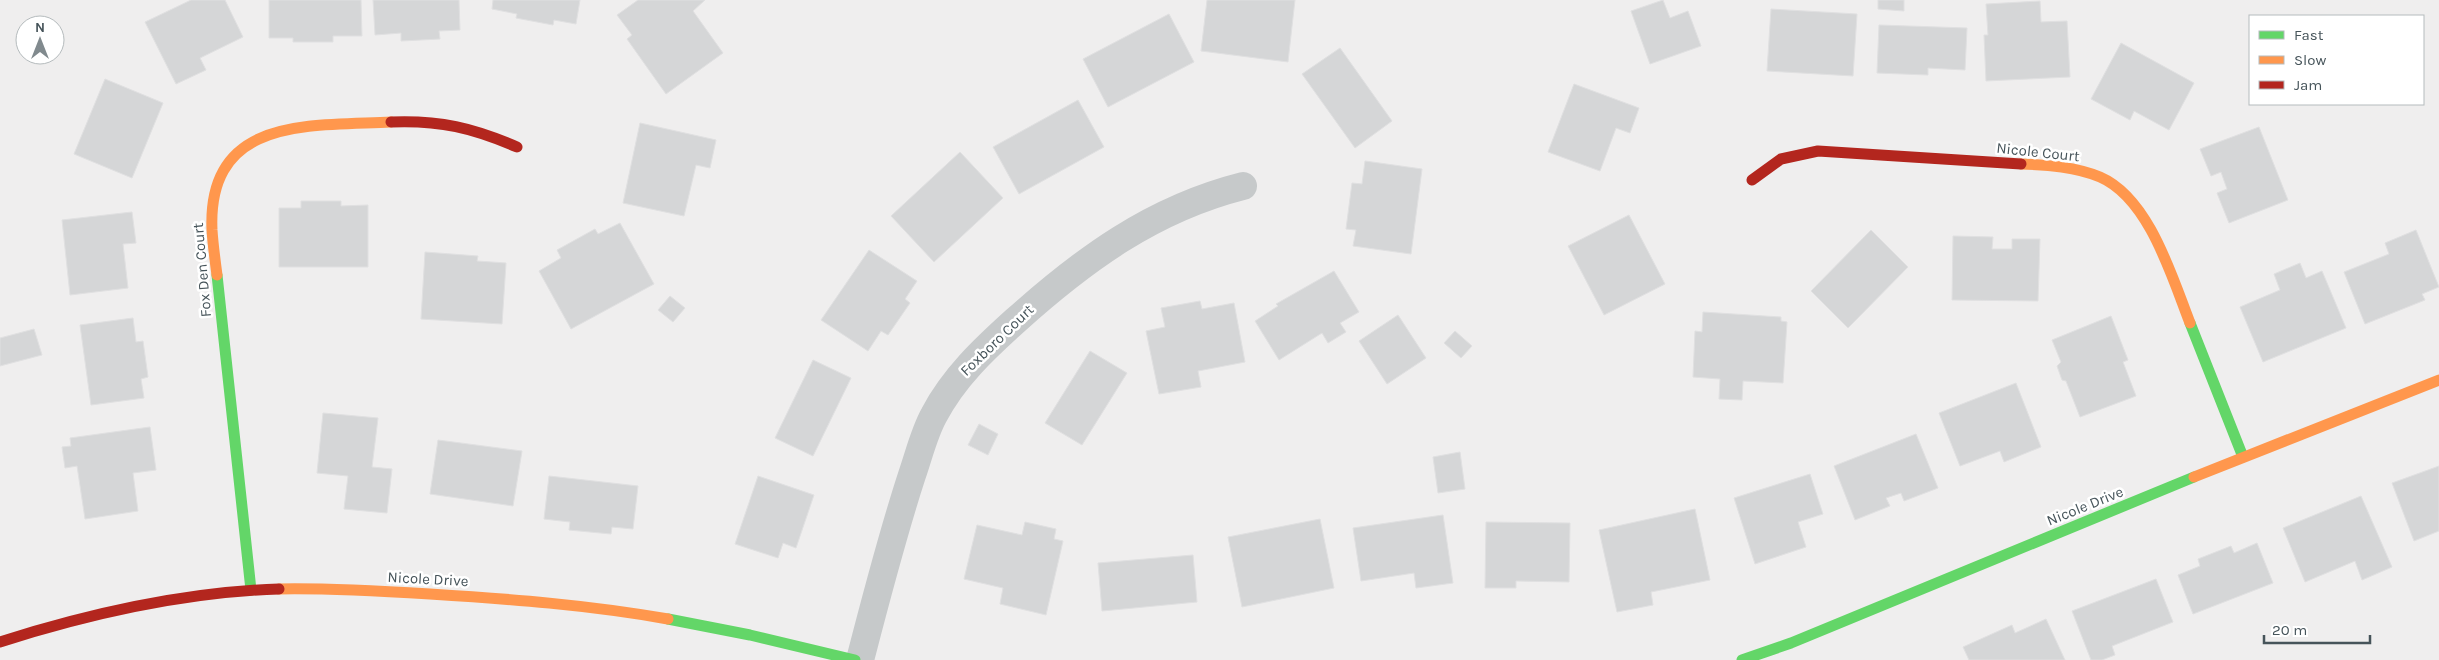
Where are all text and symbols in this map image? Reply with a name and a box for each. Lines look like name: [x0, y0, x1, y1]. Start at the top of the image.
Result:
north arrow: [15, 15, 65, 65]
legend: [2249, 15, 2424, 105]
text: N: [35, 19, 45, 36]
text: Fast: [2294, 26, 2324, 44]
text: Slow: [2294, 51, 2326, 69]
text: Jam: [2294, 76, 2322, 94]
street label: Nicole Court: [1995, 139, 2081, 165]
street label: Fox Den Court: [189, 222, 215, 318]
street label: Foxboro Court: [957, 300, 1038, 380]
street label: Nicole Drive: [2044, 482, 2126, 530]
street label: Nicole Drive: [387, 568, 469, 590]
scale bar: [2264, 612, 2370, 644]
text: 20 m: [2272, 621, 2307, 639]

